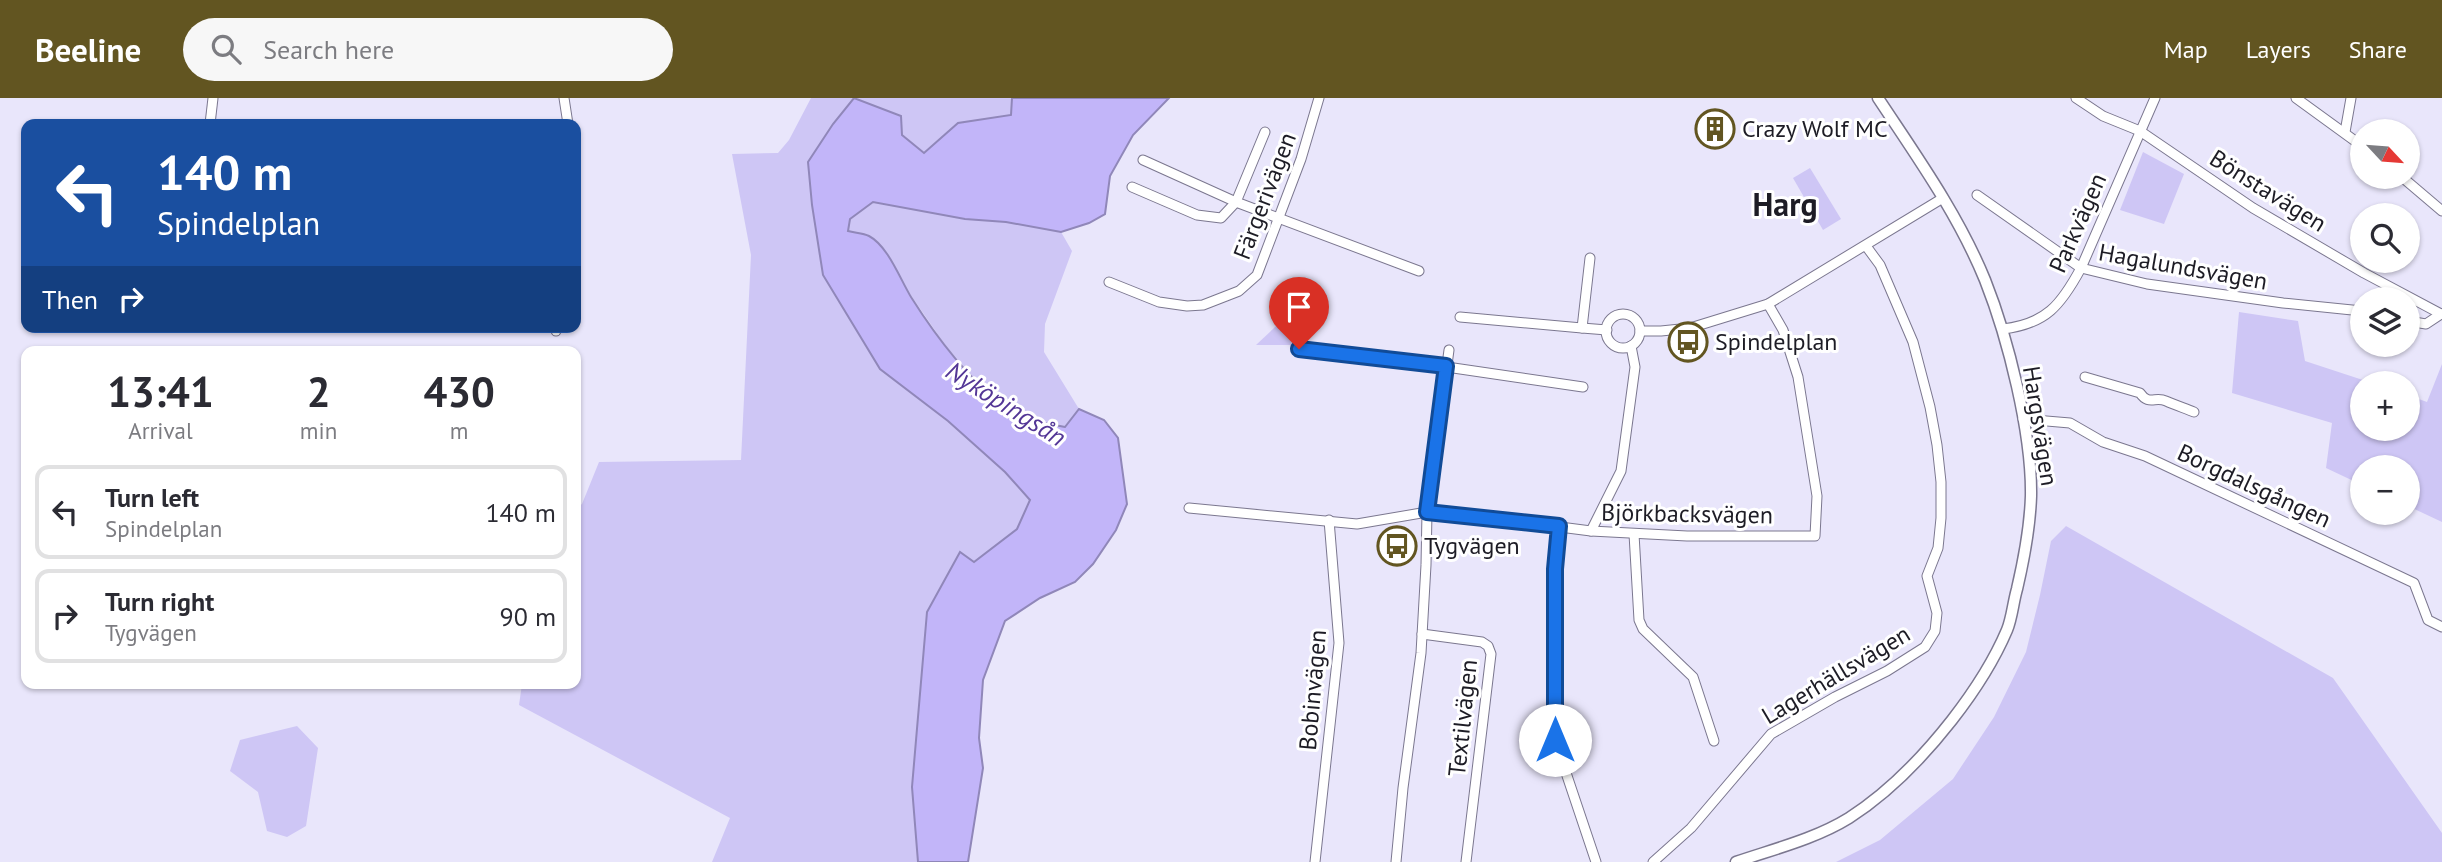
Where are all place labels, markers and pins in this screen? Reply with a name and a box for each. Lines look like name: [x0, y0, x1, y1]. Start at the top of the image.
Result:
building icon: Crazy Wolf MC: [1694, 108, 1736, 150]
place label: Crazy Wolf MC: [1742, 113, 1888, 144]
pin: [1269, 277, 1329, 349]
bus stop icon: Spindelplan: [1667, 321, 1709, 363]
place label: Spindelplan: [1715, 326, 1837, 357]
bus stop icon: Tygvägen: [1376, 525, 1418, 567]
place label: Tygvägen: [1424, 530, 1520, 561]

